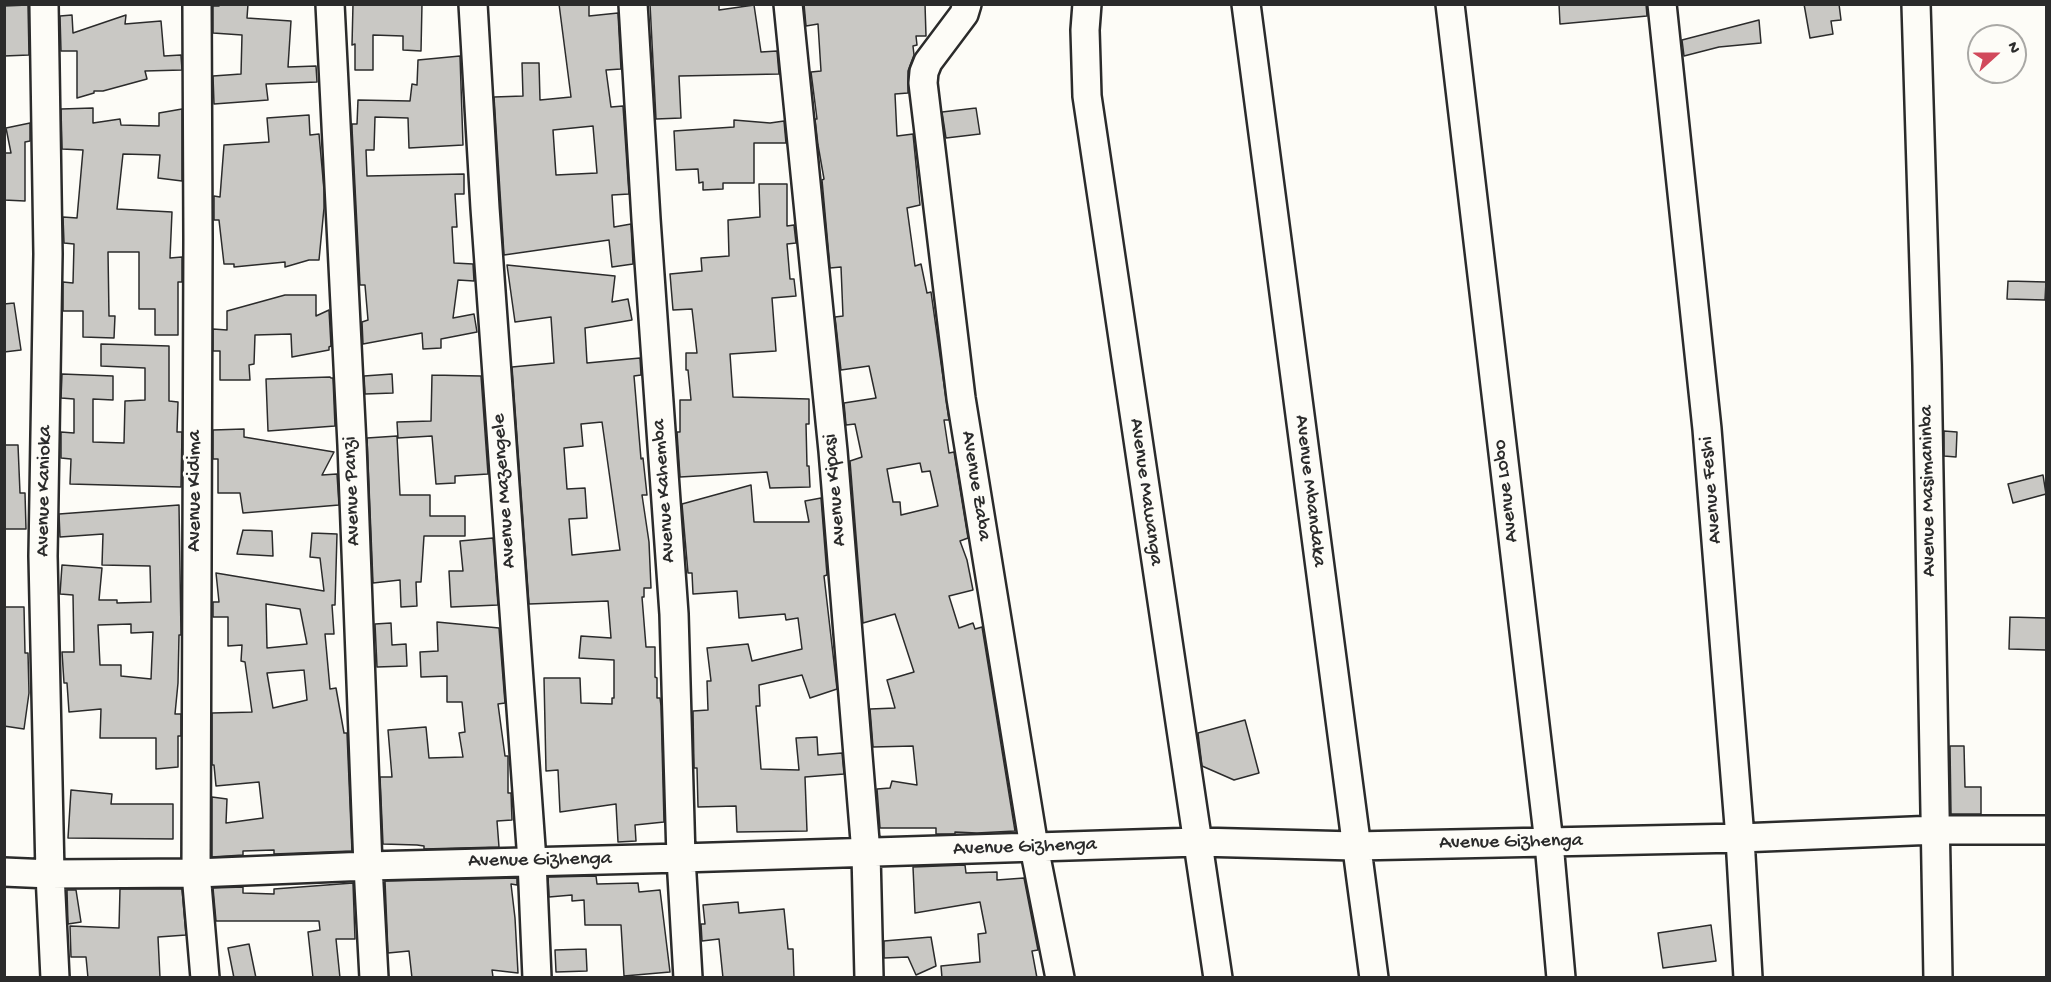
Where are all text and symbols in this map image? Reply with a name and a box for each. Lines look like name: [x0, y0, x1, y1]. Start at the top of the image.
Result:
north arrow: [1967, 24, 2027, 84]
text: N: [2002, 40, 2023, 56]
street label: Avenue Masimaninba: [1916, 405, 1942, 577]
street label: Avenue Mazengele: [488, 413, 522, 569]
street label: Avenue Mbandaka: [1288, 414, 1330, 568]
street label: Avenue Mawanga: [1123, 417, 1167, 567]
street label: Avenue Kahemba: [648, 418, 682, 564]
street label: Avenue Kanioka: [32, 425, 58, 557]
street label: Avenue Kidima: [184, 430, 208, 552]
street label: Avenue Zaba: [954, 430, 996, 542]
street label: Avenue Kipasi: [819, 433, 853, 547]
street label: Avenue Feshi: [1695, 435, 1729, 545]
street label: Avenue Panzi: [339, 436, 367, 546]
street label: Avenue Lobo: [1489, 438, 1525, 544]
street label: Avenue Gizhenga: [1439, 830, 1583, 856]
street label: Avenue Gizhenga: [953, 833, 1097, 863]
street label: Avenue Gizhenga: [468, 848, 612, 874]

